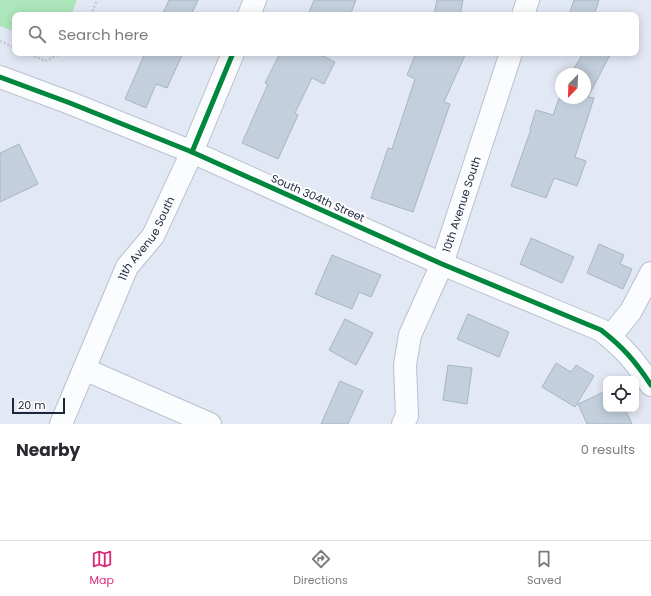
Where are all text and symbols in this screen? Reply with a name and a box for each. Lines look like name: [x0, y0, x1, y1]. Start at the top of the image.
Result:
search box: [12, 12, 639, 56]
icon: search: [26, 23, 48, 45]
text: Search here: [58, 24, 148, 45]
north arrow: [555, 68, 591, 104]
street label: 10th Avenue South: [438, 154, 485, 255]
street label: South 304th Street: [269, 170, 367, 226]
street label: 11th Avenue South: [114, 194, 178, 283]
map controls: [603, 376, 639, 412]
button: locate: [603, 376, 639, 412]
scale bar: [12, 396, 65, 415]
text: 20 m: [18, 397, 46, 413]
text: Nearby: [16, 438, 80, 462]
text: 0 results: [581, 440, 635, 459]
tab: Map: [90, 548, 114, 589]
tab: Directions: [293, 548, 348, 589]
tab: Saved: [527, 548, 561, 589]

